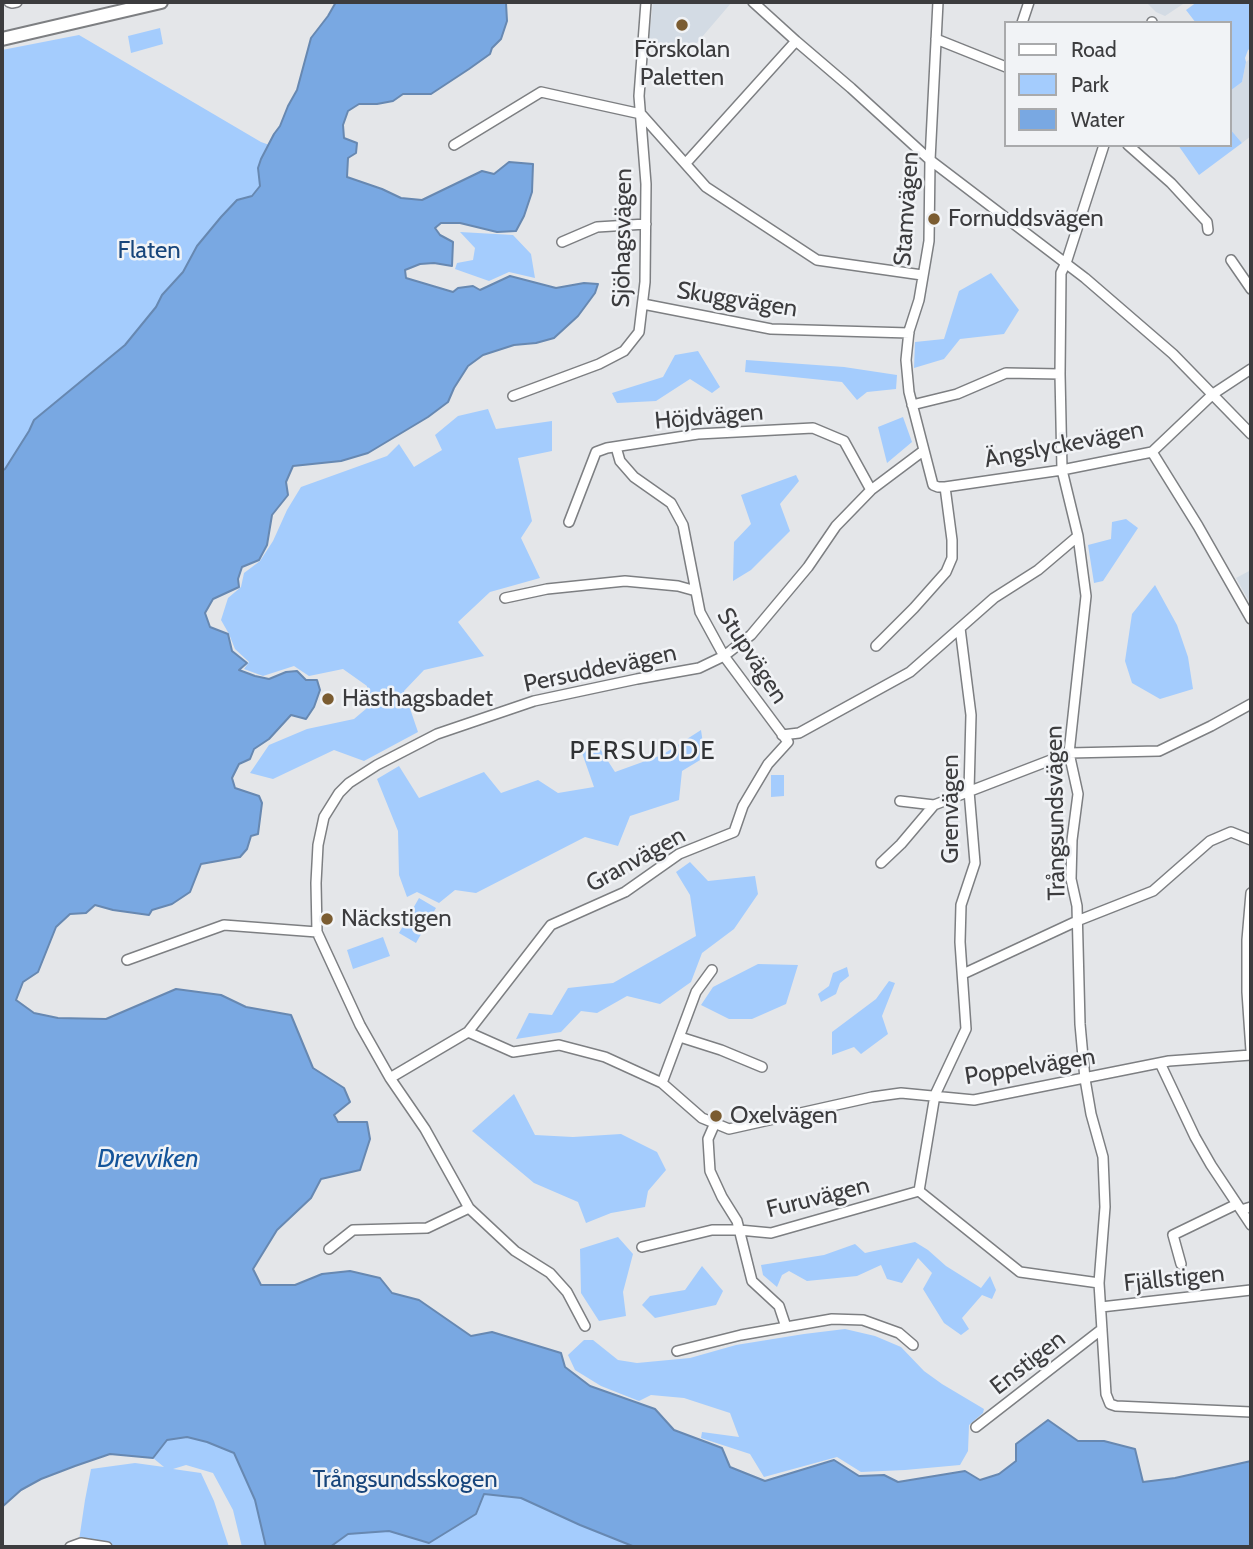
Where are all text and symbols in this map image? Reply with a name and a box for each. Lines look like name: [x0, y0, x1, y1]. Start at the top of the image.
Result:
marker: Förskolan Paletten: [674, 17, 690, 33]
legend: [1004, 21, 1232, 147]
place label: Förskolan Paletten: [634, 36, 730, 92]
text: Road: [1071, 37, 1117, 62]
text: Park: [1071, 72, 1109, 97]
text: Water: [1071, 107, 1124, 132]
street label: Stamvägen: [889, 151, 925, 267]
street label: Sjöhagsvägen: [607, 168, 639, 308]
place label: Fornuddsvägen: [948, 205, 1104, 233]
marker: Fornuddsvägen: [926, 211, 942, 227]
park label: Flaten: [117, 237, 181, 265]
street label: Skuggvägen: [675, 276, 799, 324]
street label: Höjdvägen: [653, 398, 765, 436]
street label: Ängslyckevägen: [982, 415, 1146, 475]
street label: Stupvägen: [710, 603, 794, 709]
street label: Persuddevägen: [521, 639, 679, 699]
place label: Hästhagsbadet: [342, 685, 493, 713]
marker: Hästhagsbadet: [320, 691, 336, 707]
street label: Trångsundsvägen: [1040, 725, 1072, 901]
district label: PERSUDDE: [570, 735, 716, 767]
street label: Grenvägen: [937, 754, 965, 864]
street label: Granvägen: [581, 821, 691, 899]
place label: Näckstigen: [341, 905, 452, 933]
marker: Näckstigen: [319, 911, 335, 927]
street label: Poppelvägen: [963, 1042, 1097, 1092]
place label: Oxelvägen: [730, 1102, 838, 1130]
marker: Oxelvägen: [708, 1108, 724, 1124]
water label: Drevviken: [97, 1143, 199, 1175]
street label: Furuvägen: [763, 1171, 873, 1225]
street label: Fjällstigen: [1122, 1259, 1226, 1299]
street label: Enstigen: [985, 1325, 1071, 1401]
park label: Trångsundsskogen: [312, 1466, 498, 1494]

